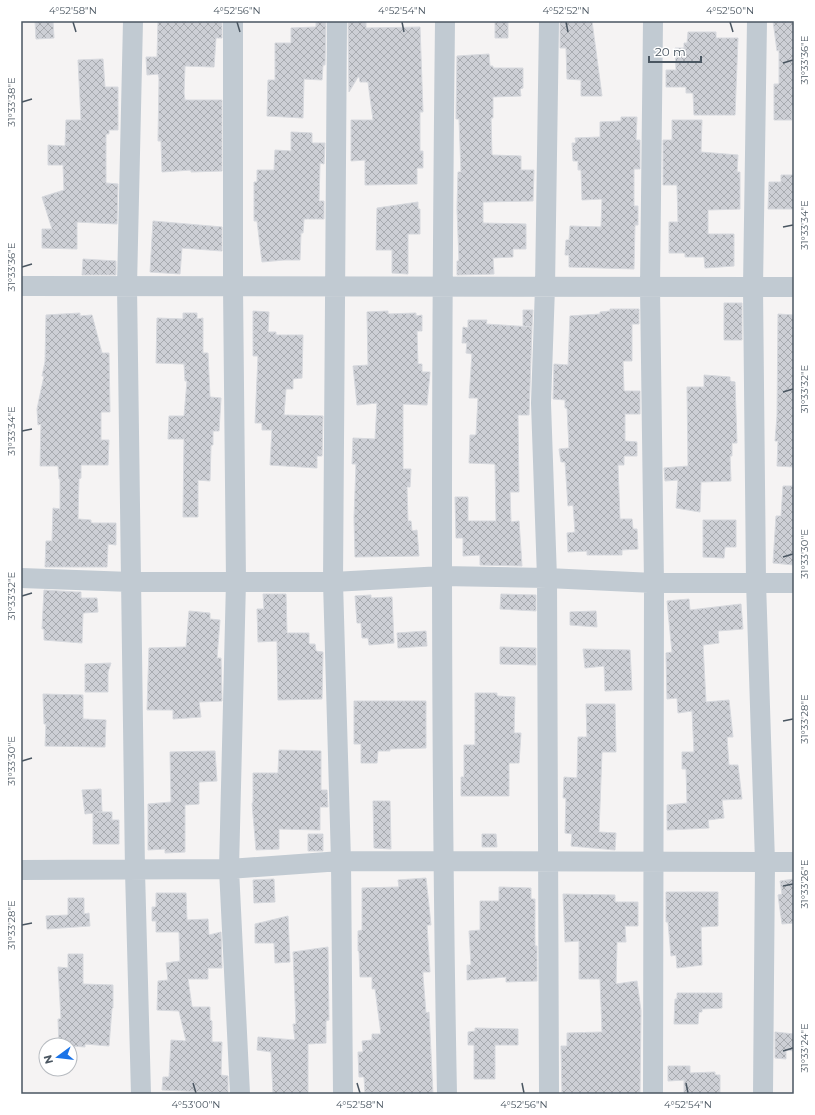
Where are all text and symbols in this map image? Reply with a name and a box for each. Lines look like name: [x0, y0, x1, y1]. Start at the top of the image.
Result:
text: 4°52'58"N: [49, 4, 97, 17]
text: 4°52'56"N: [213, 4, 261, 17]
text: 4°52'54"N: [378, 4, 426, 17]
text: 4°52'52"N: [542, 4, 590, 17]
text: 4°52'50"N: [706, 4, 754, 17]
text: 31°33'36"E: [798, 35, 811, 85]
scale bar: [649, 38, 701, 64]
text: 20 m: [655, 44, 686, 59]
text: 31°33'38"E: [5, 77, 18, 127]
text: 31°33'34"E: [798, 200, 811, 250]
text: 31°33'36"E: [5, 242, 18, 292]
text: 31°33'32"E: [798, 364, 811, 413]
text: 31°33'34"E: [5, 406, 18, 456]
text: 31°33'30"E: [798, 529, 811, 579]
text: 31°33'32"E: [5, 571, 18, 620]
text: 31°33'28"E: [798, 694, 811, 744]
text: 31°33'30"E: [5, 736, 18, 786]
text: 31°33'26"E: [798, 859, 811, 909]
text: 31°33'28"E: [5, 900, 18, 950]
text: 31°33'24"E: [798, 1023, 811, 1073]
north arrow: [38, 1037, 78, 1077]
text: N: [40, 1053, 56, 1066]
text: 4°53'00"N: [171, 1098, 221, 1111]
text: 4°52'58"N: [336, 1098, 384, 1111]
text: 4°52'56"N: [500, 1098, 548, 1111]
text: 4°52'54"N: [664, 1098, 712, 1111]

